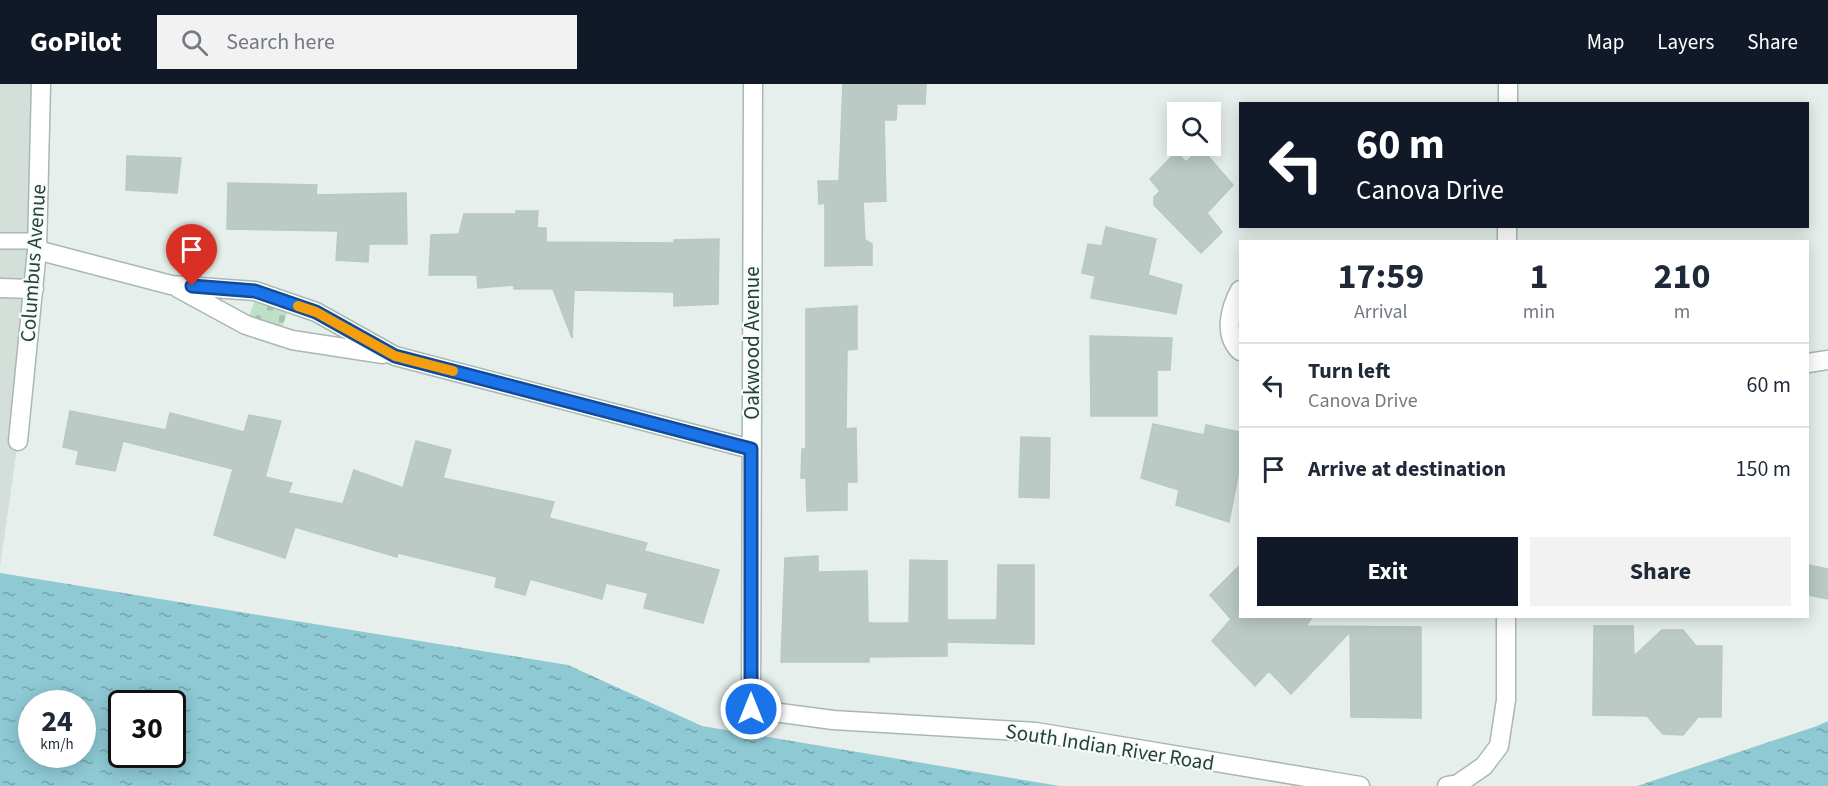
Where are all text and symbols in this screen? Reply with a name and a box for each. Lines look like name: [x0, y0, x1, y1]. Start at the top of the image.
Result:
search box: [157, 15, 577, 69]
text: GoPilot: [30, 22, 121, 62]
icon: search: [178, 26, 211, 59]
text: Search here: [226, 26, 335, 58]
text: Map: [1587, 27, 1624, 57]
text: Layers: [1657, 27, 1714, 57]
text: Share: [1747, 27, 1798, 57]
map controls: [1167, 102, 1221, 156]
button: search: [1167, 102, 1221, 156]
text: 60 m: [1356, 115, 1445, 175]
icon: left: [1257, 126, 1335, 204]
text: Canova Drive: [1356, 171, 1504, 210]
street label: Columbus Avenue: [13, 183, 53, 343]
pin: [166, 224, 217, 286]
icon: arrive: [175, 233, 208, 266]
text: 17:59: [1337, 251, 1424, 302]
text: 1: [1529, 251, 1548, 302]
text: 210: [1654, 251, 1711, 302]
street label: Oakwood Avenue: [737, 266, 767, 420]
text: Arrival: [1354, 298, 1408, 326]
text: min: [1523, 298, 1555, 326]
text: m: [1674, 298, 1690, 326]
text: Turn left: [1308, 355, 1390, 387]
icon: left: [1257, 369, 1290, 402]
text: 60 m: [1746, 369, 1791, 401]
text: Canova Drive: [1308, 387, 1418, 415]
icon: arrive: [1257, 453, 1290, 486]
text: Arrive at destination: [1308, 453, 1506, 485]
text: 150 m: [1736, 453, 1791, 485]
button: Exit: [1257, 537, 1518, 606]
button: Share: [1530, 537, 1791, 606]
position arrow: [719, 677, 783, 741]
speed limit sign: 30: [108, 690, 186, 768]
text: 24: [41, 700, 73, 743]
street label: South Indian River Road: [1004, 716, 1216, 778]
text: km/h: [40, 734, 74, 755]

